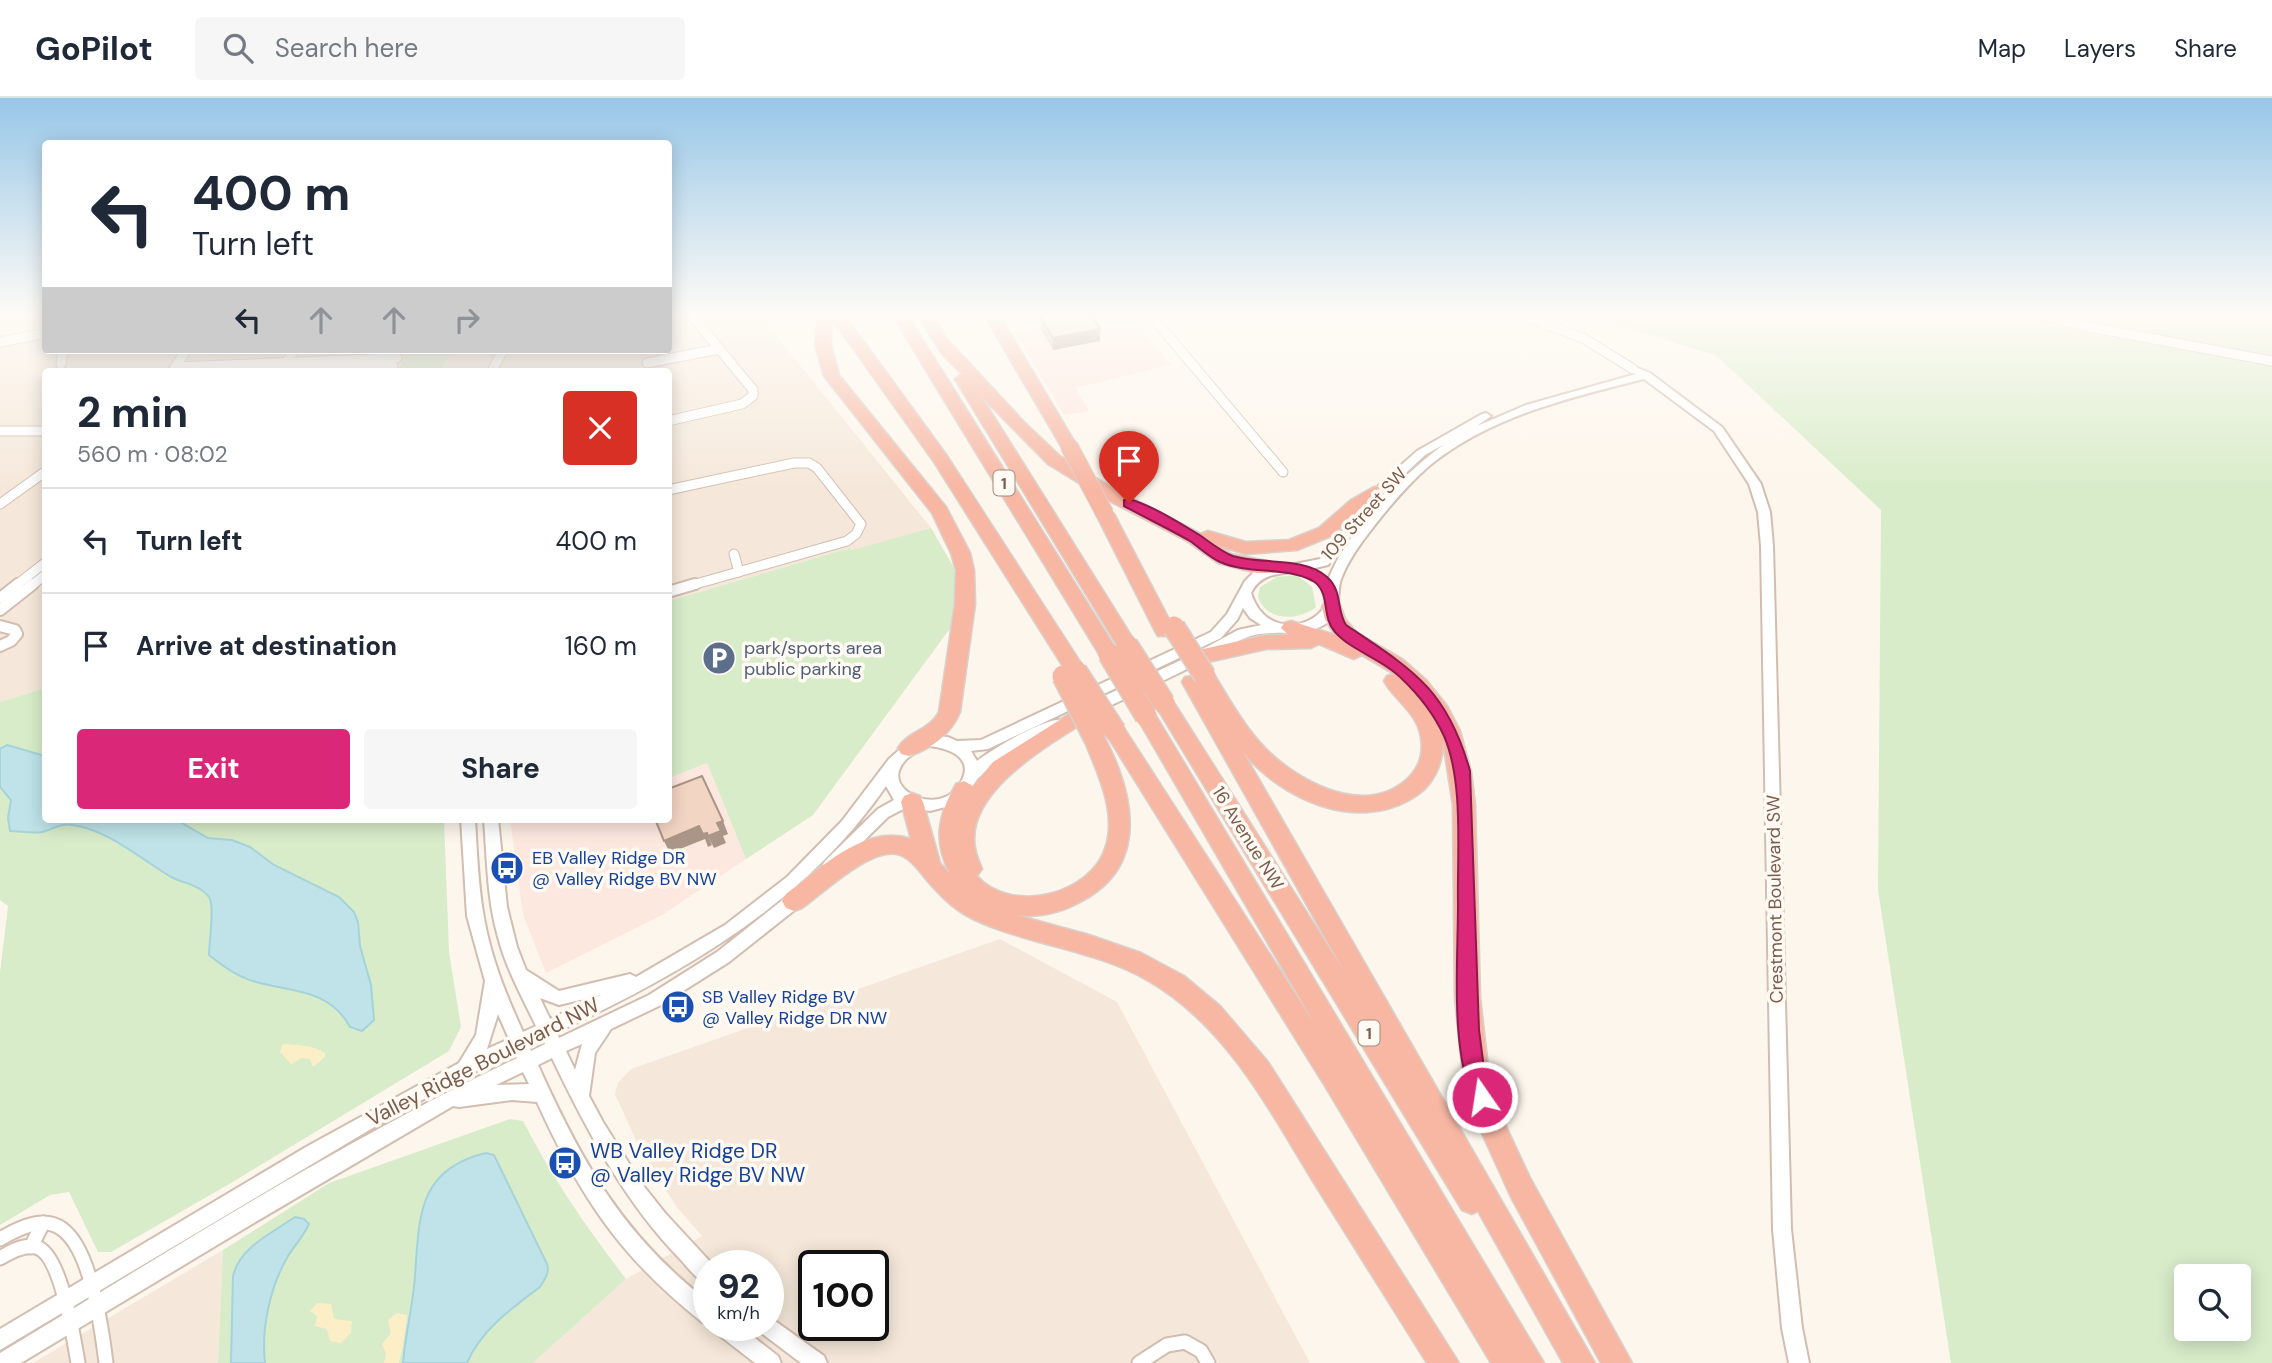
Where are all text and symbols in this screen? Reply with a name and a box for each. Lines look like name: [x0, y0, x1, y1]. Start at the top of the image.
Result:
search box: [195, 17, 685, 80]
text: GoPilot: [35, 27, 153, 70]
icon: search: [219, 29, 257, 67]
text: Search here: [275, 31, 418, 65]
text: Map: [1978, 33, 2026, 64]
text: Layers: [2064, 33, 2136, 64]
text: Share: [2174, 33, 2237, 64]
text: 400 m: [192, 161, 350, 225]
icon: left: [77, 168, 168, 259]
text: Turn left: [192, 223, 314, 265]
icon: left: [229, 301, 267, 339]
icon: ahead: [302, 301, 340, 339]
icon: ahead: [375, 301, 413, 339]
icon: right: [448, 301, 486, 339]
text: 2 min: [77, 385, 188, 440]
button: close: [563, 391, 637, 465]
pin: [1099, 431, 1159, 503]
text: 560 m · 08:02: [77, 439, 228, 469]
icon: arrive: [1110, 442, 1148, 480]
street label: 109 Street SW: [1316, 462, 1412, 566]
road number: 1: [993, 470, 1014, 496]
icon: left: [77, 522, 115, 560]
text: Turn left: [136, 524, 243, 558]
text: 400 m: [556, 524, 637, 558]
icon: arrive: [77, 627, 115, 665]
text: Arrive at destination: [136, 629, 397, 663]
text: 160 m: [565, 629, 637, 663]
place label: park/sports area public parking: [744, 636, 882, 681]
parking icon: park/sports area public parking: [700, 639, 738, 677]
button: Exit: [77, 729, 350, 809]
button: Share: [364, 729, 637, 809]
street label: 16 Avenue NW: [1207, 782, 1289, 894]
street label: Crestmont Boulevard SW: [1761, 795, 1789, 1003]
place label: EB Valley Ridge DR @ Valley Ridge BV NW: [532, 846, 717, 891]
bus stop icon: EB Valley Ridge DR @ Valley Ridge BV NW: [488, 849, 526, 887]
place label: SB Valley Ridge BV @ Valley Ridge DR NW: [702, 985, 887, 1030]
bus stop icon: SB Valley Ridge BV @ Valley Ridge DR NW: [659, 988, 697, 1026]
street label: Valley Ridge Boulevard NW: [362, 991, 604, 1133]
road number: 1: [1358, 1021, 1380, 1046]
position arrow: [1445, 1060, 1519, 1134]
place label: WB Valley Ridge DR @ Valley Ridge BV NW: [590, 1137, 805, 1189]
bus stop icon: WB Valley Ridge DR @ Valley Ridge BV NW: [546, 1144, 584, 1182]
speed limit sign: 100: [798, 1250, 889, 1341]
text: 92: [717, 1263, 760, 1309]
map controls: [2174, 1264, 2251, 1341]
button: search: [2174, 1264, 2251, 1341]
text: km/h: [717, 1301, 760, 1325]

